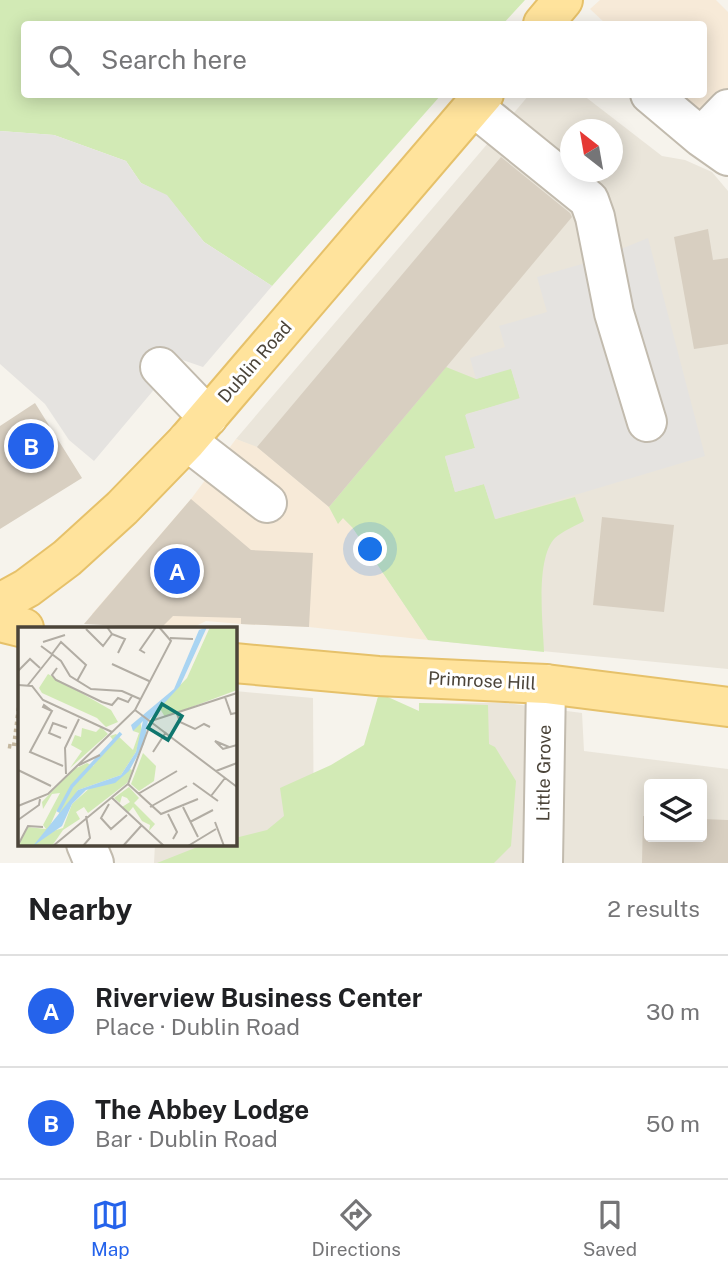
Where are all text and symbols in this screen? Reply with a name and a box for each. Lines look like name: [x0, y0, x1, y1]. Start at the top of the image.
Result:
search box: [21, 21, 707, 98]
icon: search: [45, 41, 83, 79]
text: Search here: [101, 44, 247, 75]
north arrow: [560, 119, 623, 182]
street label: Dublin Road: [214, 317, 296, 407]
pin: B: [8, 420, 54, 472]
your location: [353, 532, 387, 566]
pin: A: [154, 545, 200, 597]
inset map: [18, 627, 236, 846]
street label: Primrose Hill: [427, 667, 537, 694]
street label: Little Grove: [532, 725, 555, 821]
map controls: [644, 779, 707, 842]
button: layers: [644, 779, 707, 842]
text: Nearby: [28, 891, 132, 927]
text: 2 results: [607, 895, 700, 922]
text: Riverview Business Center: [95, 982, 423, 1013]
text: A: [43, 998, 59, 1025]
text: 30 m: [646, 998, 700, 1025]
text: Place · Dublin Road: [95, 1013, 300, 1040]
text: The Abbey Lodge: [95, 1094, 309, 1125]
text: B: [43, 1110, 59, 1137]
text: 50 m: [646, 1110, 700, 1137]
text: Bar · Dublin Road: [95, 1125, 278, 1152]
tab: Map: [91, 1196, 130, 1260]
tab: Directions: [312, 1196, 401, 1260]
tab: Saved: [583, 1196, 637, 1260]

